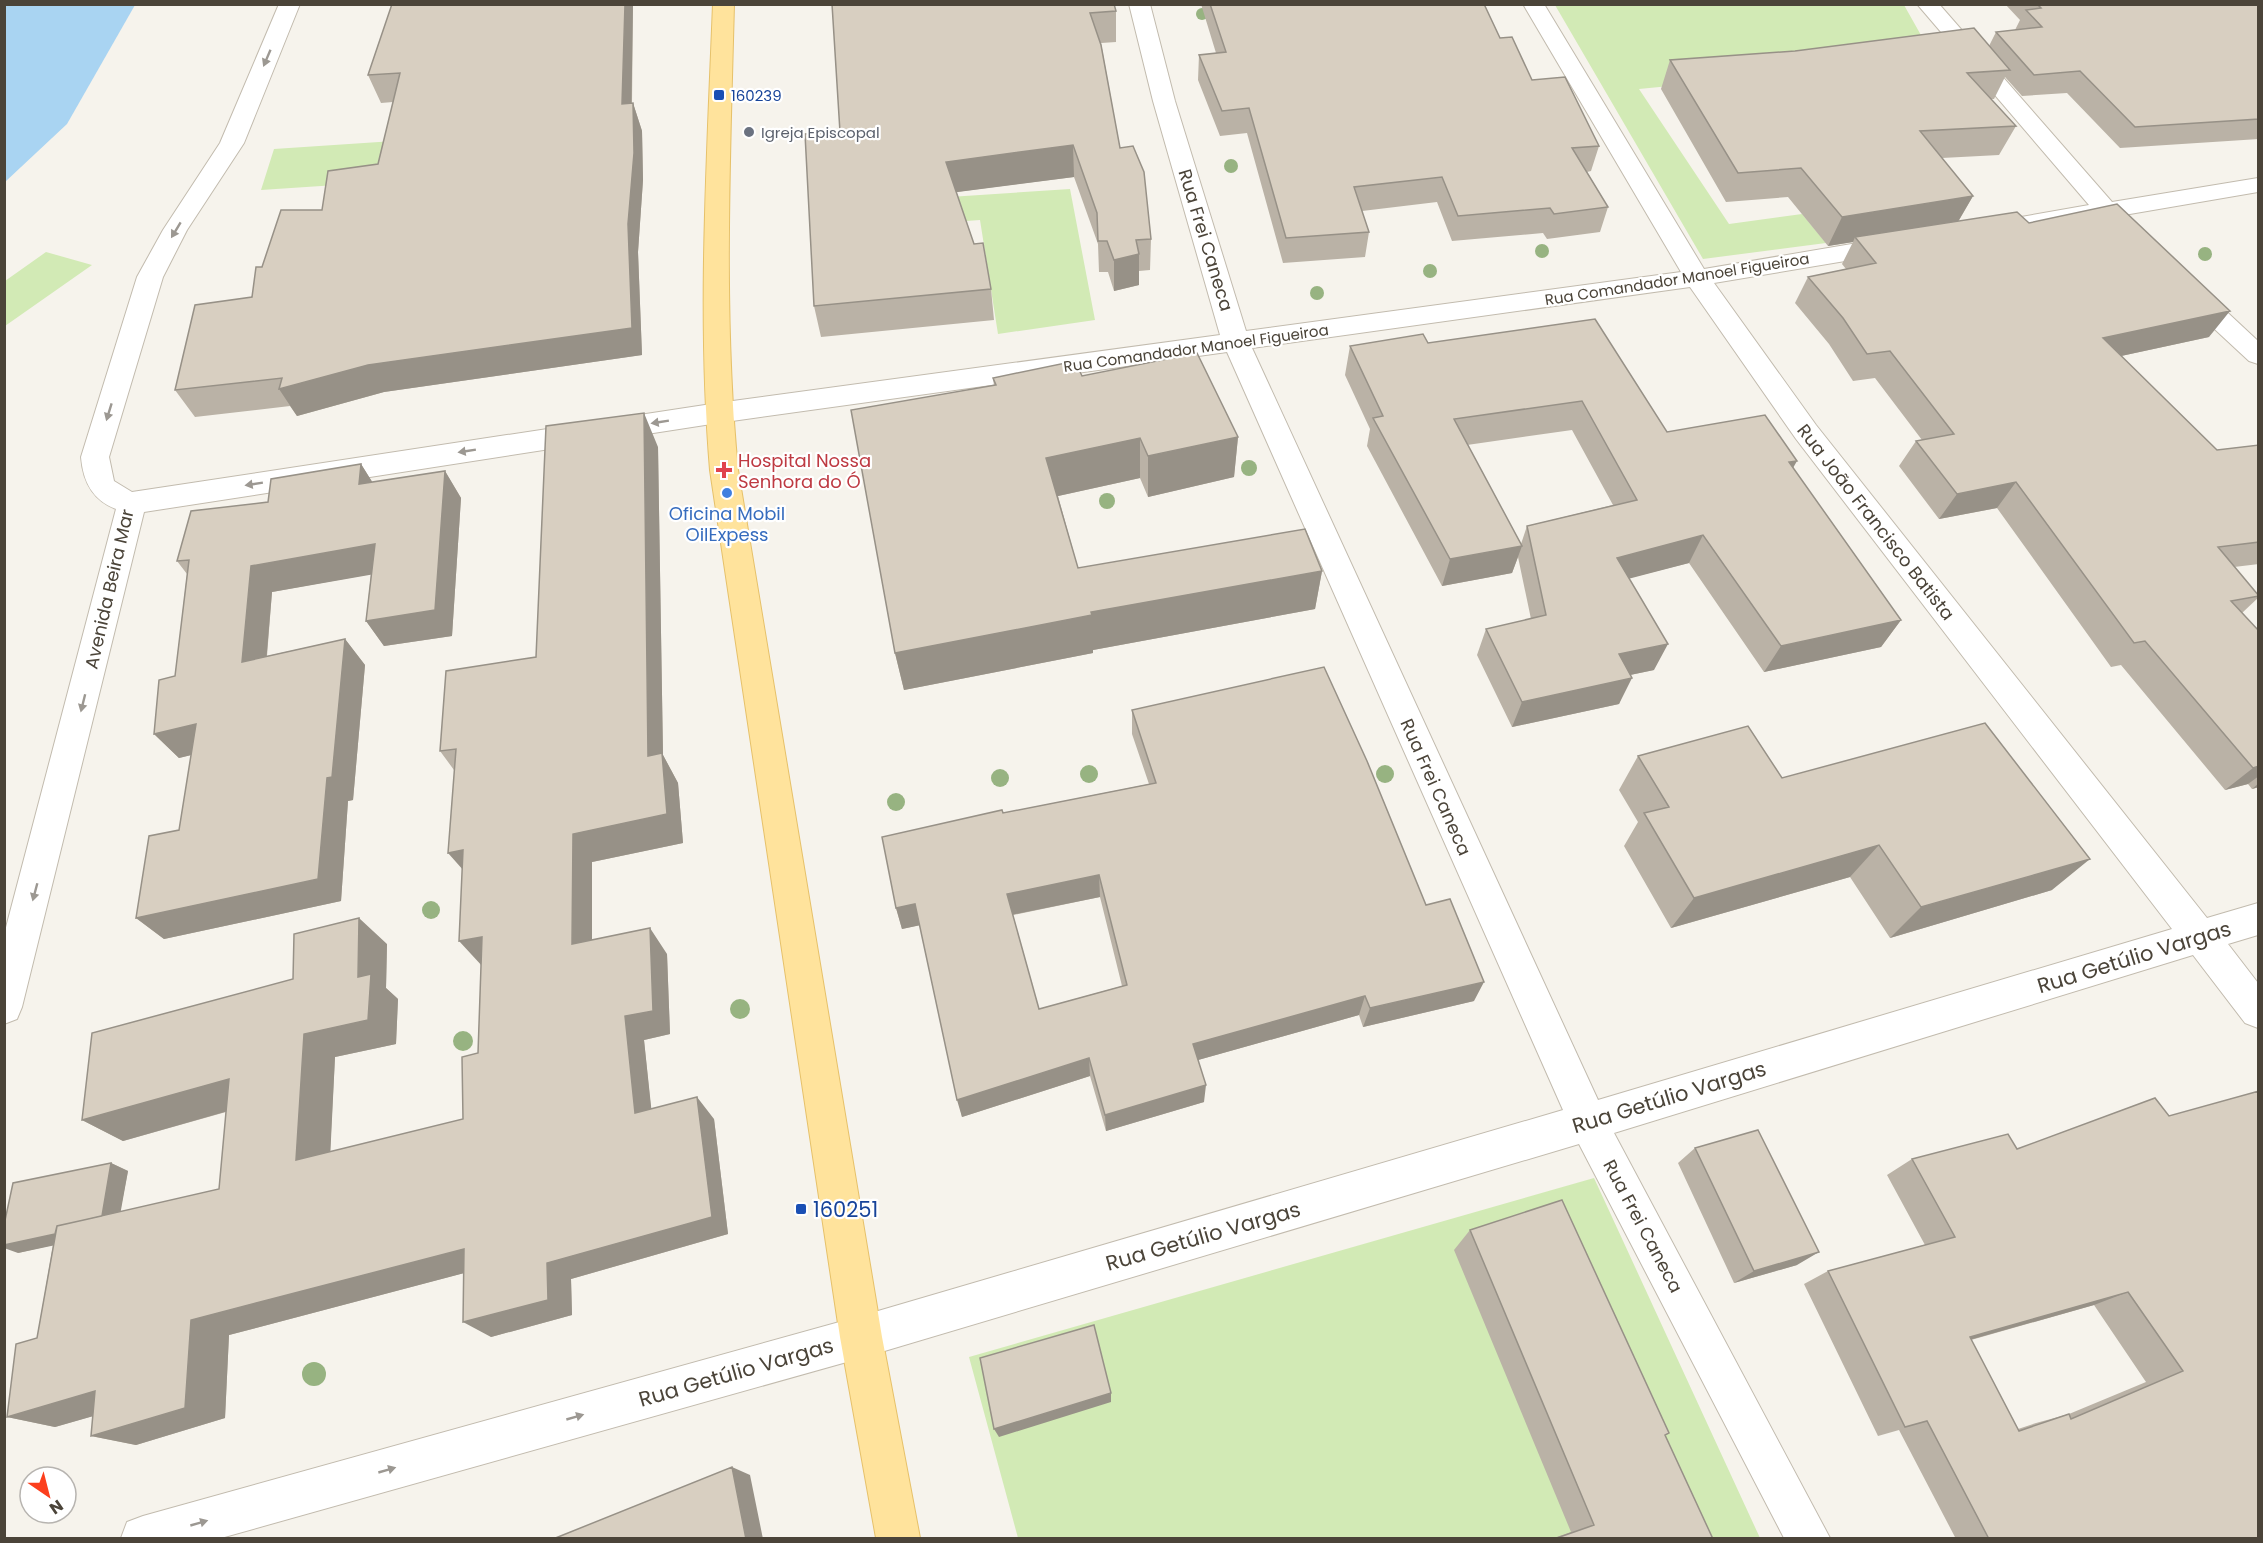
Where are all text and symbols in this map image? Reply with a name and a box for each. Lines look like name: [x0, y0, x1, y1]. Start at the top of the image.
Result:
one-way arrow: [262, 50, 272, 68]
place label: 160239: [731, 85, 782, 106]
marker: 160239: [712, 88, 726, 102]
place label: Igreja Episcopal: [761, 122, 880, 143]
marker: Igreja Episcopal: [742, 125, 756, 139]
street label: Rua Frei Caneca: [1172, 166, 1240, 314]
one-way arrow: [171, 221, 181, 238]
street label: Rua Comandador Manoel Figueiroa: [1543, 248, 1811, 310]
street label: Rua Comandador Manoel Figueiroa: [1062, 319, 1330, 377]
one-way arrow: [104, 403, 113, 421]
one-way arrow: [650, 417, 669, 426]
street label: Rua João Francisco Batista: [1791, 419, 1961, 625]
one-way arrow: [458, 447, 477, 456]
place label: Hospital Nossa Senhora do Ó: [738, 448, 871, 494]
marker: Hospital Nossa Senhora do Ó: [715, 461, 733, 479]
one-way arrow: [244, 480, 263, 489]
marker: Oficina Mobil OilExpess: [720, 486, 734, 500]
place label: Oficina Mobil OilExpess: [669, 501, 785, 547]
street label: Avenida Beira Mar: [78, 506, 140, 671]
one-way arrow: [78, 694, 88, 712]
street label: Rua Frei Caneca: [1395, 715, 1477, 859]
one-way arrow: [29, 883, 39, 901]
street label: Rua Getúlio Vargas: [2033, 914, 2235, 1000]
street label: Rua Getúlio Vargas: [1568, 1054, 1770, 1140]
street label: Rua Frei Caneca: [1597, 1155, 1689, 1297]
street label: Rua Getúlio Vargas: [1102, 1194, 1304, 1278]
place label: 160251: [813, 1195, 878, 1224]
marker: 160251: [794, 1202, 808, 1216]
street label: Rua Getúlio Vargas: [635, 1330, 837, 1414]
one-way arrow: [566, 1412, 584, 1421]
north arrow: [18, 1465, 78, 1525]
one-way arrow: [378, 1465, 396, 1474]
text: N: [45, 1494, 68, 1520]
one-way arrow: [190, 1518, 208, 1527]

